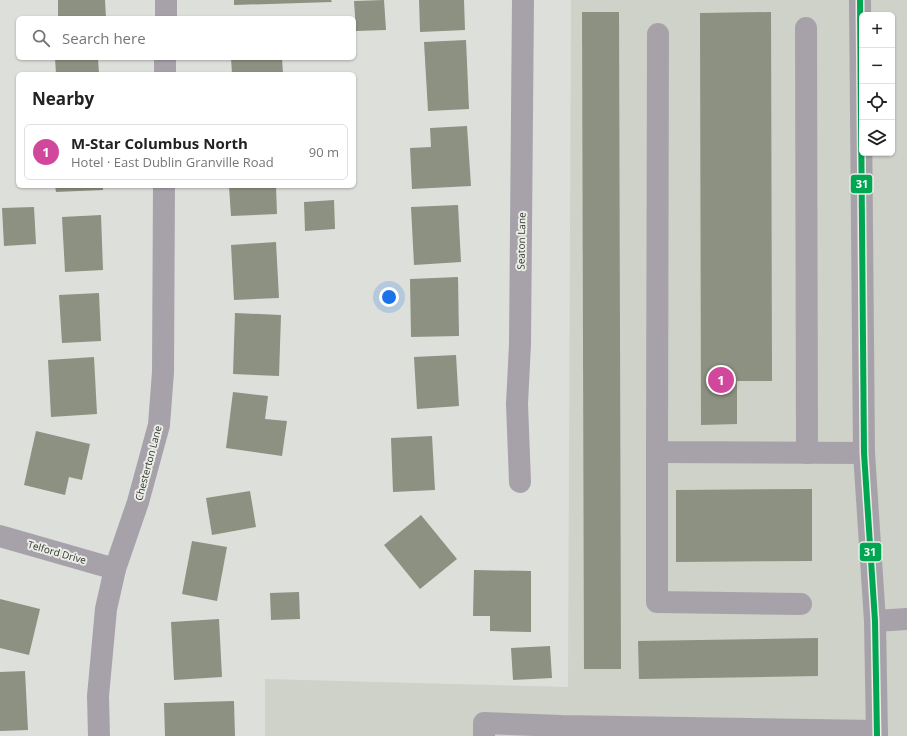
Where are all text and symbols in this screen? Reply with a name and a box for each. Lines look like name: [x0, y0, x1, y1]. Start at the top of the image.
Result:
map controls: [859, 12, 895, 156]
button: +: [859, 12, 895, 48]
search box: [16, 16, 356, 60]
icon: search: [30, 27, 52, 49]
text: Search here: [62, 28, 146, 48]
button: −: [859, 48, 895, 84]
button: locate: [859, 84, 895, 120]
text: Nearby: [32, 87, 94, 110]
button: layers: [859, 120, 895, 156]
text: M-Star Columbus North: [71, 133, 248, 153]
text: 1: [42, 143, 50, 161]
text: 90 m: [309, 143, 339, 161]
text: Hotel · East Dublin Granville Road: [71, 153, 274, 171]
line badge: 31: [850, 174, 873, 194]
text: 31: [856, 176, 868, 191]
street label: Seaton Lane: [513, 212, 529, 270]
your location: [379, 287, 399, 307]
pin: 1: [708, 365, 734, 395]
street label: Chesterton Lane: [131, 424, 165, 502]
street label: Telford Drive: [26, 537, 88, 567]
line badge: 31: [859, 542, 882, 562]
text: 31: [864, 544, 876, 559]

